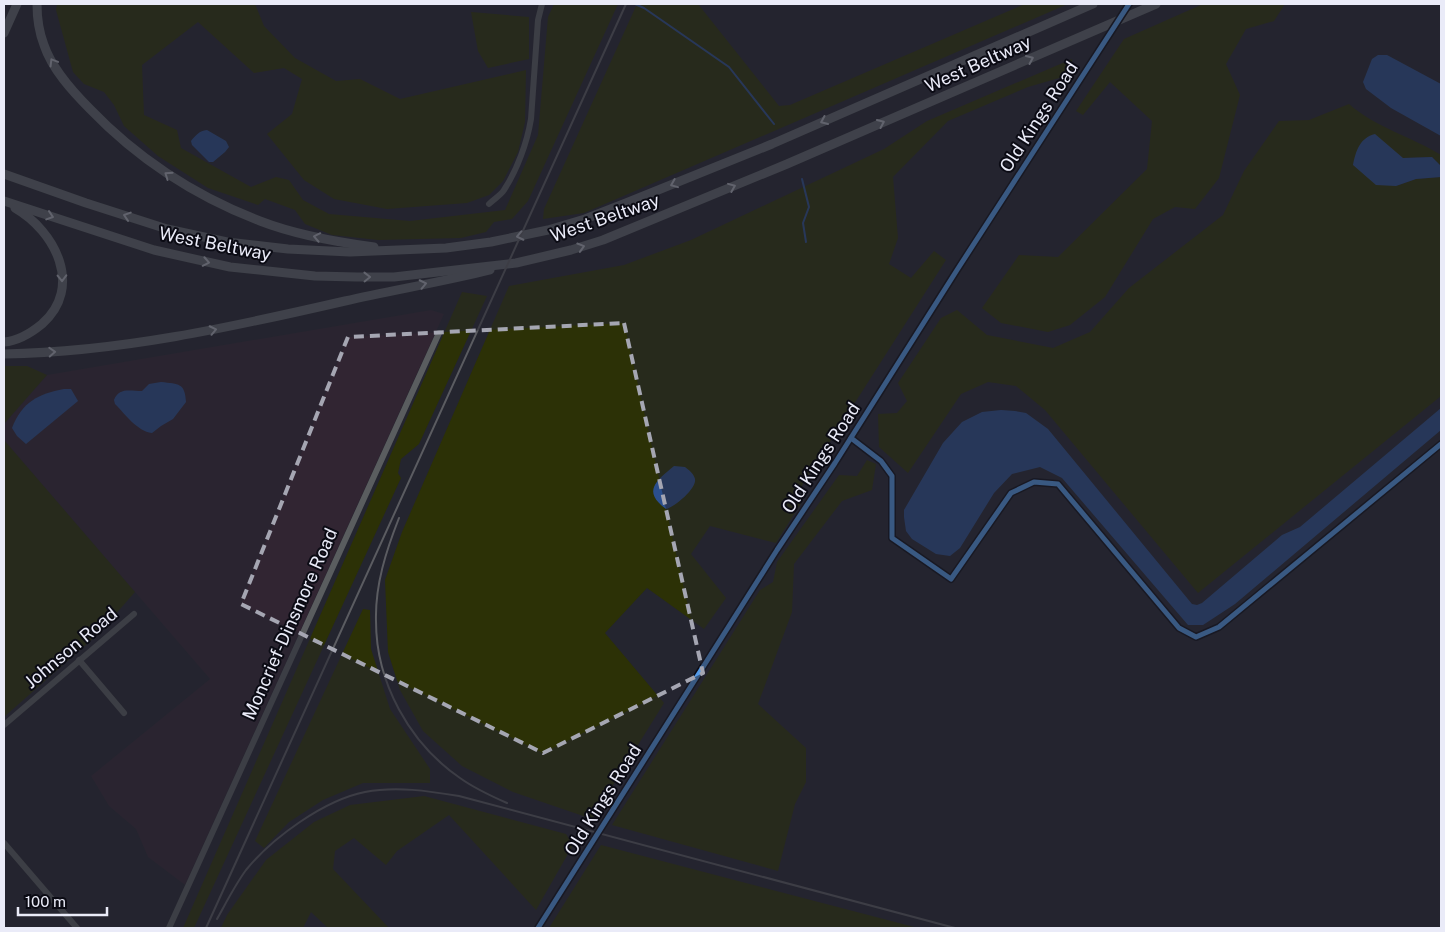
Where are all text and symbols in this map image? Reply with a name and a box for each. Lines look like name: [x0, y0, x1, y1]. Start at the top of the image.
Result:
street label: West Beltway: [921, 31, 1034, 96]
one-way arrow: [1025, 54, 1034, 65]
one-way arrow: [49, 58, 59, 67]
street label: Old Kings Road: [995, 58, 1082, 176]
one-way arrow: [820, 115, 829, 126]
one-way arrow: [876, 119, 885, 130]
one-way arrow: [164, 172, 174, 181]
one-way arrow: [670, 177, 679, 188]
one-way arrow: [727, 183, 735, 193]
street label: West Beltway: [548, 189, 662, 246]
one-way arrow: [45, 211, 54, 221]
one-way arrow: [123, 212, 132, 222]
street label: West Beltway: [157, 222, 273, 265]
one-way arrow: [515, 231, 524, 241]
one-way arrow: [312, 232, 321, 243]
one-way arrow: [576, 243, 584, 253]
one-way arrow: [201, 257, 210, 267]
one-way arrow: [364, 272, 372, 282]
one-way arrow: [57, 274, 67, 282]
one-way arrow: [419, 280, 428, 290]
one-way arrow: [209, 325, 218, 335]
one-way arrow: [49, 347, 57, 358]
street label: Old Kings Road: [777, 399, 864, 517]
street label: Moncrief-Dinsmore Road: [238, 525, 341, 723]
street label: Johnson Road: [20, 603, 121, 692]
street label: Old Kings Road: [560, 740, 645, 859]
scale bar: [18, 884, 106, 916]
text: 100 m: [25, 893, 66, 910]

